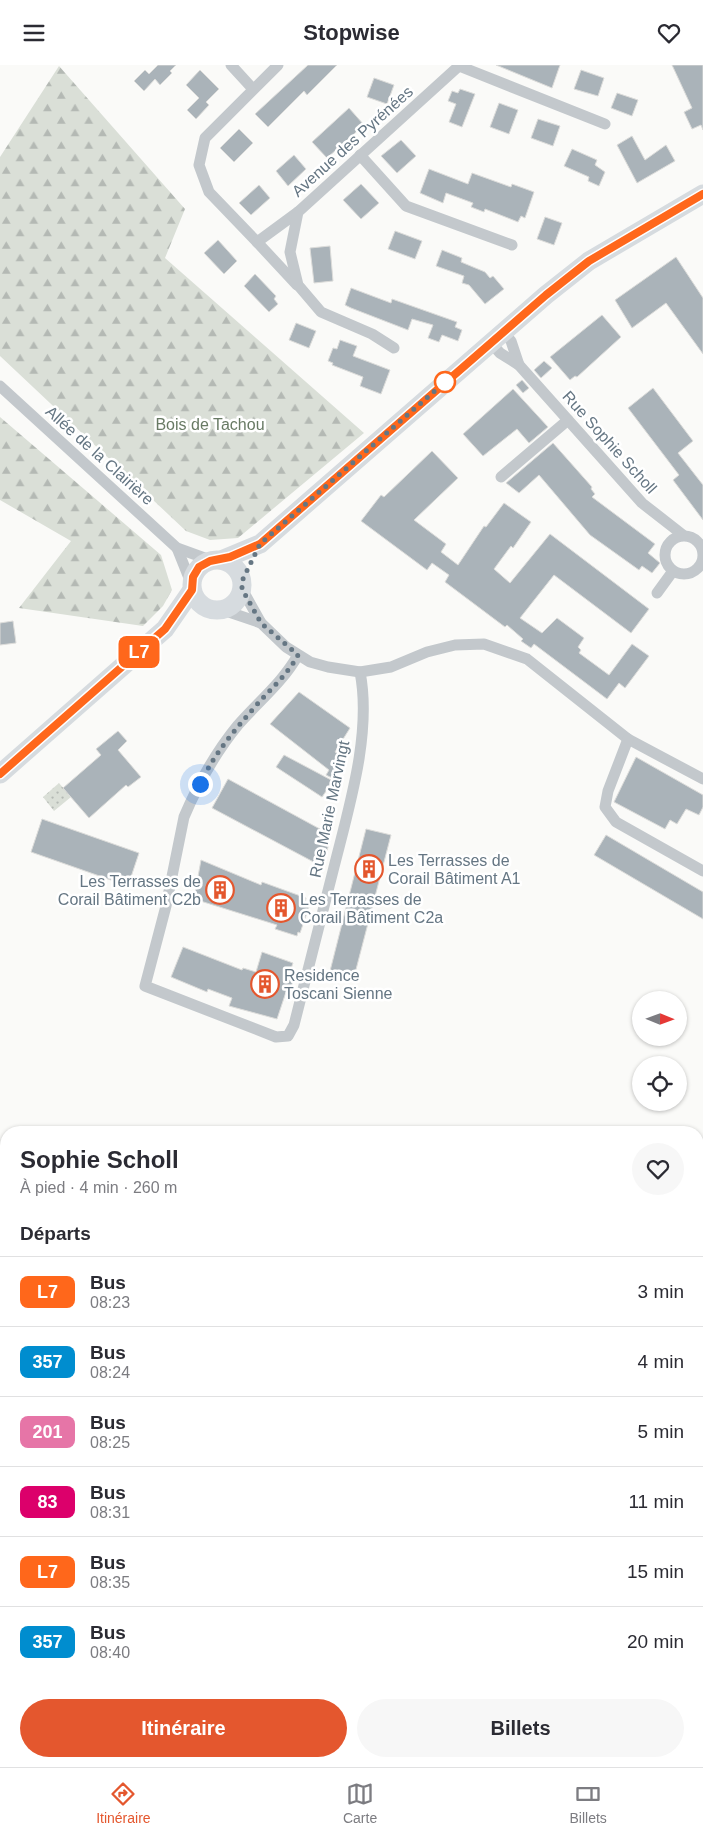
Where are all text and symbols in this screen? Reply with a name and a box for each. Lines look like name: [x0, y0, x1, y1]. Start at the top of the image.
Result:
icon: menu: [20, 19, 48, 47]
icon: heart: [655, 19, 683, 47]
text: Stopwise: [303, 20, 400, 45]
street label: Avenue des Pyrénées: [289, 83, 416, 200]
unlabelled marker: [434, 371, 456, 393]
street label: Rue Sophie Scholl: [559, 388, 660, 497]
street label: Allée de la Clairière: [42, 403, 157, 508]
park label: Bois de Tachou: [155, 416, 265, 433]
line badge: L7: [116, 636, 162, 668]
text: L7: [128, 642, 150, 662]
street label: Rue Marie Marvingt: [307, 739, 352, 879]
your location: [188, 772, 213, 797]
place label: Les Terrasses de Corail Bâtiment A1: [388, 852, 521, 887]
building icon: Les Terrasses de Corail Bâtiment A1: [354, 854, 384, 884]
place label: Les Terrasses de Corail Bâtiment C2b: [58, 873, 201, 908]
building icon: Les Terrasses de Corail Bâtiment C2b: [205, 875, 235, 905]
place label: Les Terrasses de Corail Bâtiment C2a: [300, 891, 443, 926]
building icon: Les Terrasses de Corail Bâtiment C2a: [266, 893, 296, 923]
place label: Residence Toscani Sienne: [284, 967, 393, 1002]
building icon: Residence Toscani Sienne: [250, 969, 280, 999]
north arrow: [632, 991, 688, 1046]
map controls: [632, 991, 687, 1111]
button: locate: [632, 1056, 687, 1111]
button: heart: [632, 1143, 684, 1195]
text: Sophie Scholl: [20, 1146, 179, 1173]
text: À pied · 4 min · 260 m: [20, 1179, 177, 1196]
text: Départs: [20, 1223, 91, 1244]
text: Bus: [90, 1272, 126, 1293]
text: 3 min: [638, 1281, 684, 1302]
text: L7: [37, 1282, 58, 1302]
text: 08:23: [90, 1294, 130, 1311]
text: Bus: [90, 1342, 126, 1363]
text: 4 min: [638, 1351, 684, 1372]
text: 357: [32, 1352, 63, 1372]
text: 08:24: [90, 1364, 130, 1381]
text: Bus: [90, 1412, 126, 1433]
text: 5 min: [638, 1421, 684, 1442]
text: 201: [32, 1422, 63, 1442]
text: 08:25: [90, 1434, 130, 1451]
text: Bus: [90, 1482, 126, 1503]
text: 11 min: [628, 1491, 684, 1512]
text: 83: [37, 1492, 58, 1512]
text: 08:31: [90, 1504, 130, 1521]
text: Bus: [90, 1552, 126, 1573]
text: 15 min: [627, 1561, 684, 1582]
text: L7: [37, 1562, 58, 1582]
text: 08:35: [90, 1574, 130, 1591]
text: Bus: [90, 1622, 126, 1643]
text: 20 min: [627, 1631, 684, 1652]
text: 357: [32, 1632, 63, 1652]
text: 08:40: [90, 1644, 130, 1661]
button: Itinéraire: [20, 1699, 347, 1757]
button: Billets: [357, 1699, 684, 1757]
tab: Itinéraire: [96, 1780, 151, 1826]
tab: Carte: [343, 1780, 377, 1826]
tab: Billets: [569, 1780, 607, 1826]

